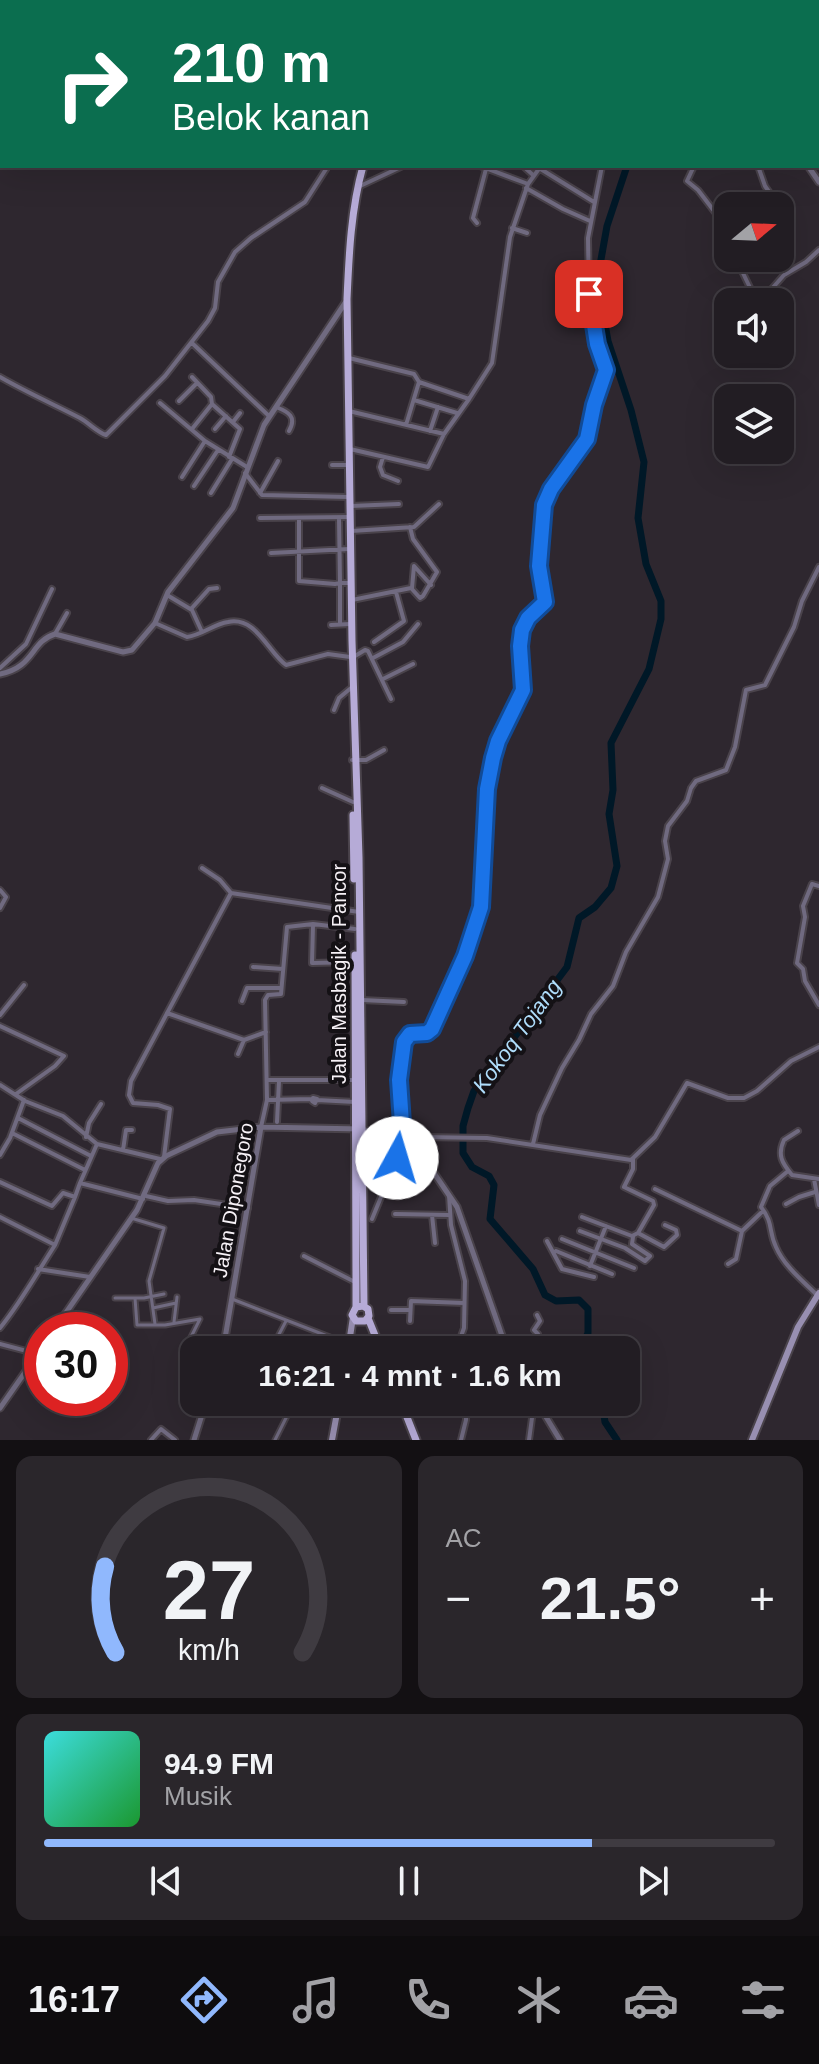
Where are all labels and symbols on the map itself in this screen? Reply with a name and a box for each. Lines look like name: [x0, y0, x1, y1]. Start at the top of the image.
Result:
north arrow: [714, 192, 794, 272]
pin: [555, 260, 623, 328]
street label: Jalan Masbagik - Pancor: [328, 864, 350, 1084]
water label: Kokoq Tojang: [468, 974, 567, 1097]
position arrow: [355, 1116, 439, 1200]
street label: Jalan Diponegoro: [209, 1121, 257, 1279]
speed limit sign: 30: [24, 1312, 128, 1416]

